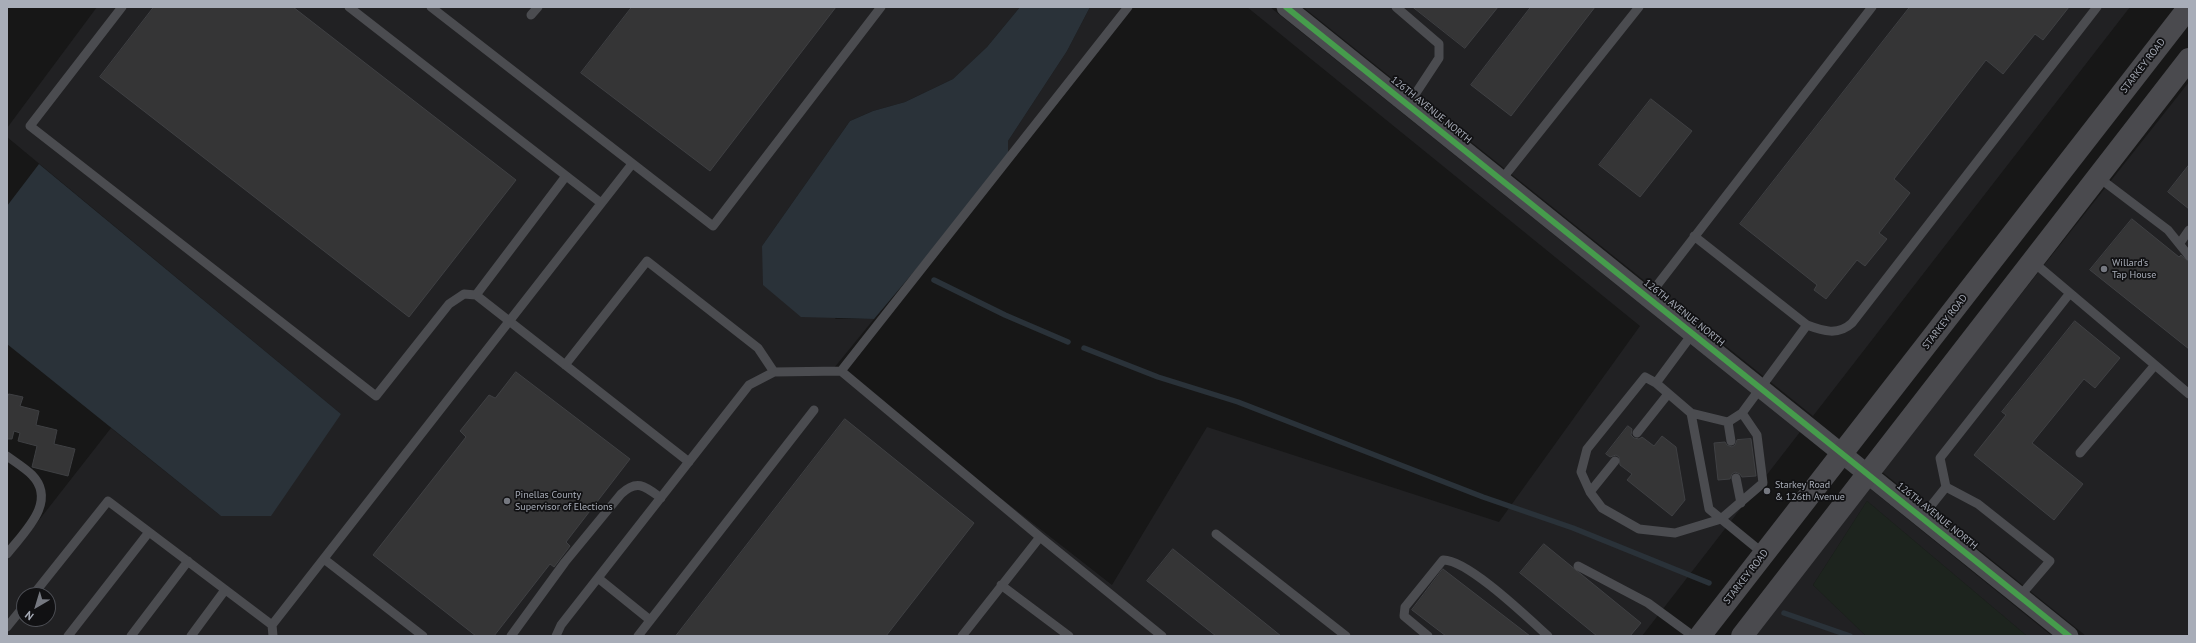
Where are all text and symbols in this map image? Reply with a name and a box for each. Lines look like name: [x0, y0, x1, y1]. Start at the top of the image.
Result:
street label: STARKEY ROAD: [2118, 36, 2168, 96]
street label: 126TH AVENUE NORTH: [1388, 74, 1474, 146]
place label: Willard's Tap House: [2112, 257, 2156, 280]
marker: Willard's Tap House: [2099, 264, 2109, 274]
street label: 126TH AVENUE NORTH: [1641, 277, 1727, 349]
street label: STARKEY ROAD: [1920, 292, 1970, 352]
place label: Starkey Road & 126th Avenue: [1775, 479, 1845, 502]
street label: 126TH AVENUE NORTH: [1894, 480, 1980, 552]
marker: Starkey Road & 126th Avenue: [1762, 486, 1772, 496]
place label: Pinellas County Supervisor of Elections: [515, 489, 613, 512]
marker: Pinellas County Supervisor of Elections: [502, 496, 512, 506]
street label: STARKEY ROAD: [1721, 547, 1771, 607]
north arrow: [16, 587, 56, 627]
text: N: [22, 608, 36, 623]

